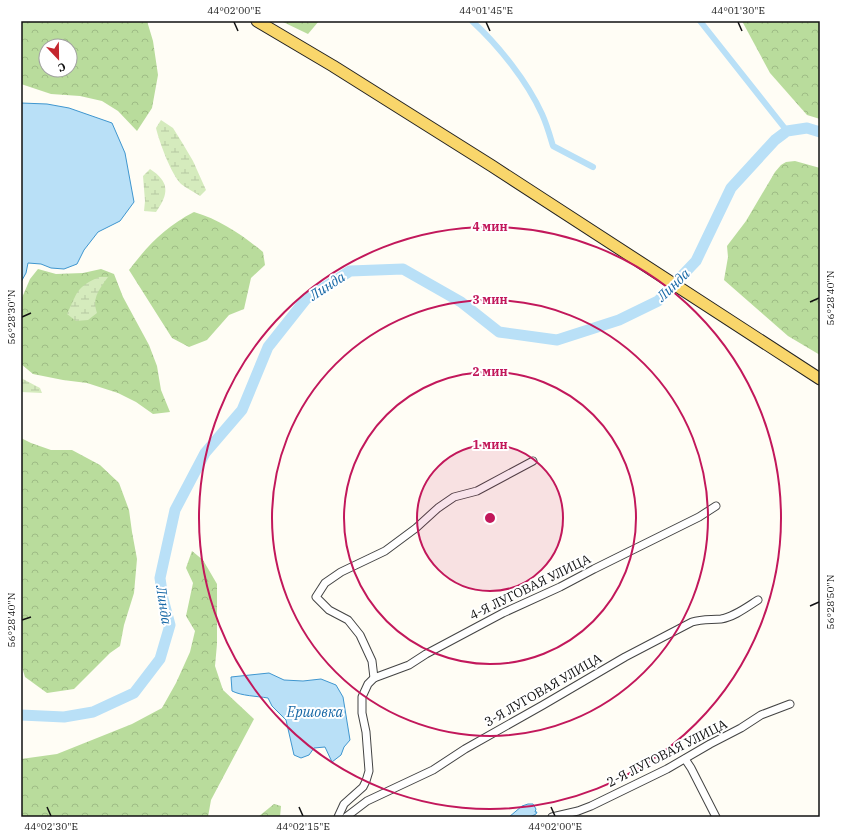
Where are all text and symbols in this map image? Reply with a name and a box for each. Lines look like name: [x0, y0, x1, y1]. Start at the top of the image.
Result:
text: 44°02'00"E: [207, 4, 261, 17]
text: 44°01'45"E: [459, 4, 513, 17]
text: 44°01'30"E: [711, 4, 765, 17]
north arrow: [38, 38, 78, 78]
text: С: [56, 59, 68, 75]
text: 4 мин: [472, 219, 508, 234]
water label: Линда: [652, 264, 694, 306]
water label: Линда: [305, 267, 349, 305]
text: 56°28'40"N: [824, 270, 837, 326]
text: 56°28'30"N: [5, 289, 18, 345]
text: 3 мин: [472, 292, 508, 307]
text: 2 мин: [472, 364, 508, 379]
text: 1 мин: [472, 437, 508, 452]
centre of rings: [483, 511, 497, 525]
street label: 4-Я ЛУГОВАЯ УЛИЦА: [467, 550, 593, 624]
text: 56°28'50"N: [824, 574, 837, 630]
water label: Линда: [152, 583, 176, 626]
text: 56°28'40"N: [5, 592, 18, 648]
street label: 3-Я ЛУГОВАЯ УЛИЦА: [481, 649, 605, 731]
water label: Ершовка: [286, 703, 344, 721]
street label: 2-Я ЛУГОВАЯ УЛИЦА: [604, 715, 730, 791]
text: 44°02'30"E: [24, 820, 78, 833]
text: 44°02'15"E: [276, 820, 330, 833]
text: 44°02'00"E: [528, 820, 582, 833]

